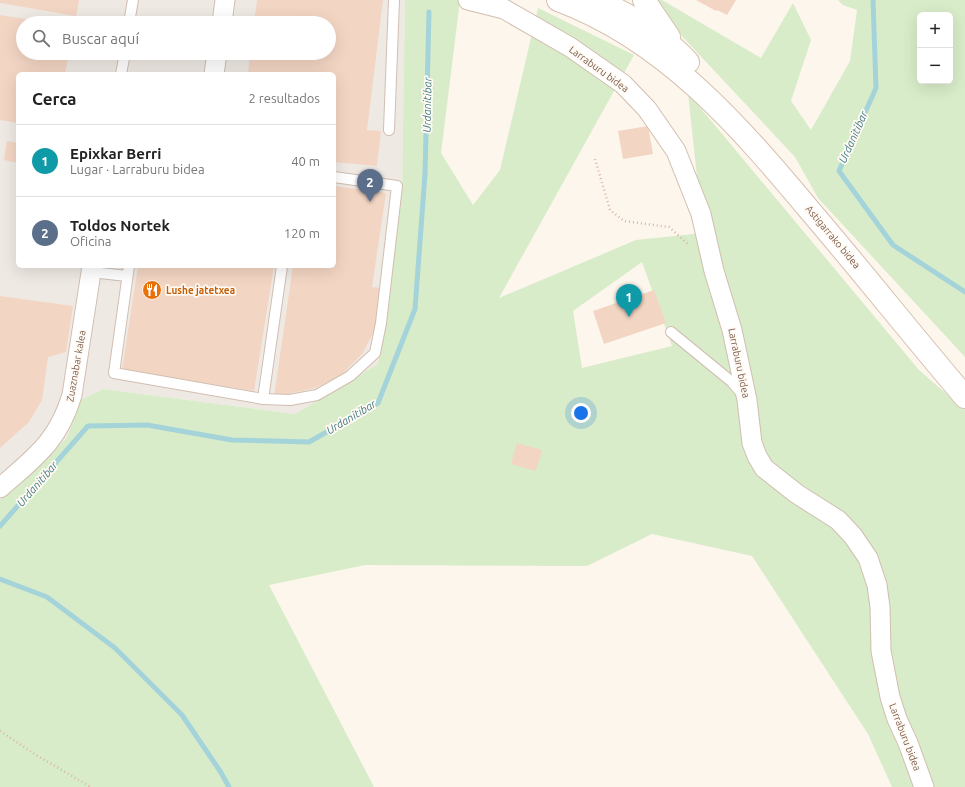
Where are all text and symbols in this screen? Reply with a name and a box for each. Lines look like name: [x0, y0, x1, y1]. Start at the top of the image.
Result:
map controls: [917, 12, 953, 84]
button: +: [917, 12, 953, 48]
search box: [16, 16, 336, 60]
icon: search: [30, 27, 52, 49]
text: Buscar aquí: [62, 30, 139, 47]
street label: Larraburu bidea: [567, 44, 631, 94]
button: −: [917, 48, 953, 84]
water label: Urdanitibar: [421, 76, 433, 133]
text: Cerca: [32, 89, 77, 108]
text: 2 resultados: [249, 91, 320, 105]
water label: Urdanitibar: [836, 108, 870, 165]
text: Epixkar Berri: [70, 145, 161, 162]
text: 1: [41, 154, 49, 168]
text: 40 m: [291, 154, 320, 168]
text: Lugar · Larraburu bidea: [70, 162, 205, 176]
pin: 2: [357, 169, 383, 202]
street label: Astigarrako bidea: [803, 203, 863, 271]
text: Toldos Nortek: [70, 217, 170, 234]
text: 2: [41, 226, 49, 240]
text: 120 m: [284, 226, 320, 240]
text: Oficina: [70, 234, 112, 248]
restaurant icon: Lushe jatetxea: [141, 279, 163, 301]
pin: 1: [616, 284, 642, 317]
place label: Lushe jatetxea: [166, 285, 235, 296]
street label: Larraburu bidea: [726, 327, 752, 399]
street label: Zuaznabar kalea: [64, 329, 88, 403]
water label: Urdanitibar: [324, 397, 379, 436]
your location: [571, 403, 591, 423]
water label: Urdanitibar: [14, 458, 60, 509]
street label: Larraburu bidea: [887, 702, 923, 772]

